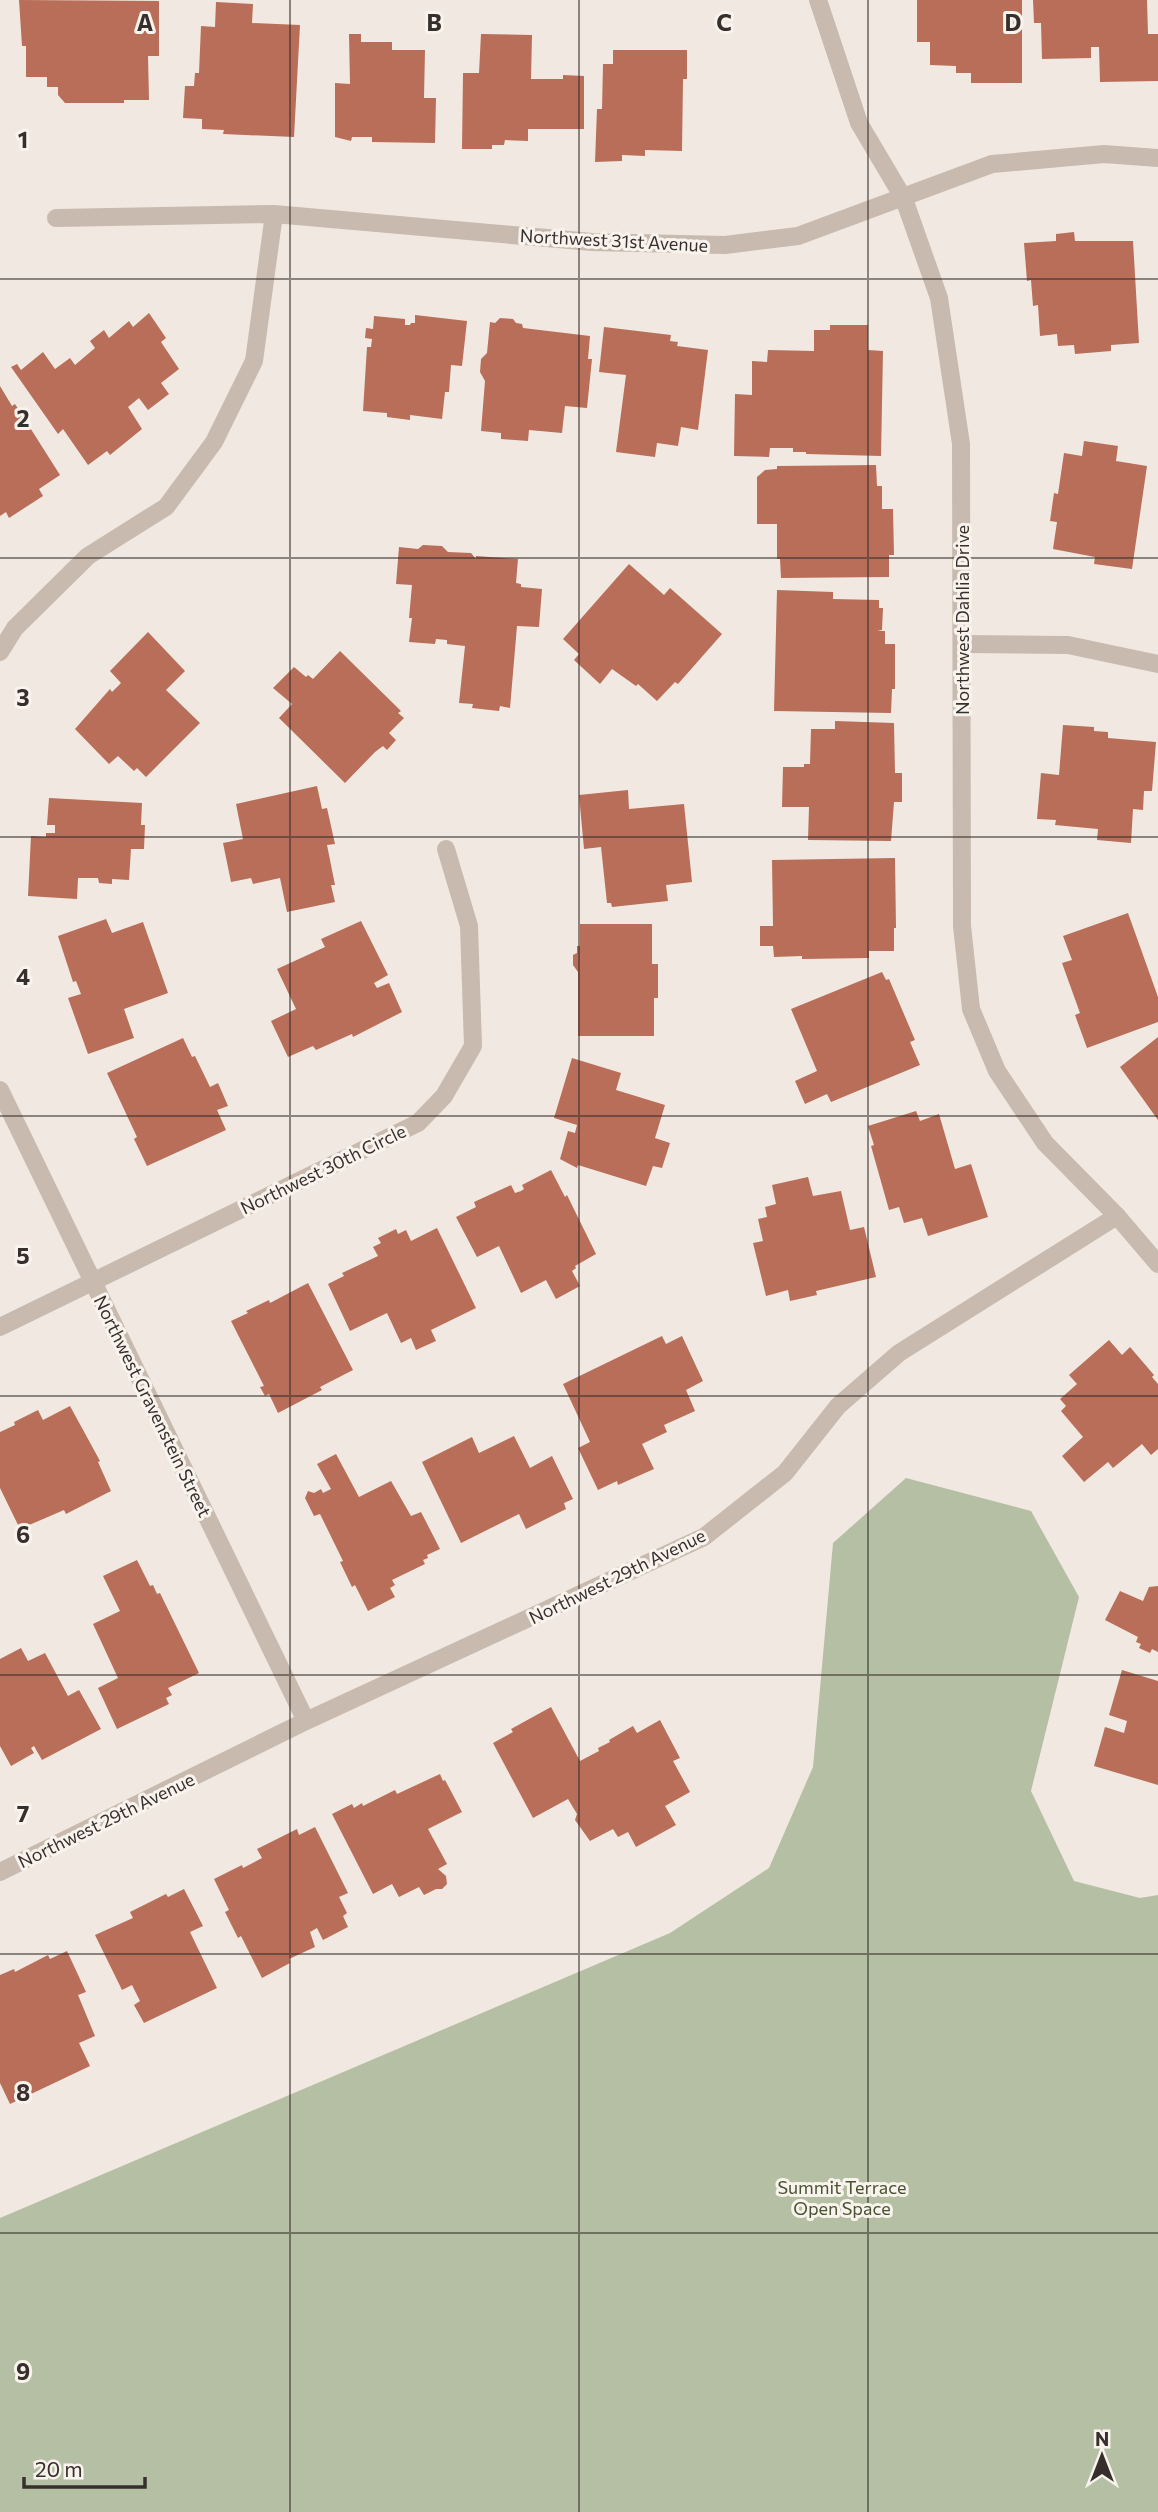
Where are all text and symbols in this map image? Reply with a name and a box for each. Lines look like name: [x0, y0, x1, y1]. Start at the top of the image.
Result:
text: A: [137, 8, 154, 36]
text: B: [426, 8, 442, 36]
text: C: [716, 8, 732, 36]
text: D: [1005, 8, 1022, 36]
text: 1: [18, 125, 28, 153]
street label: Northwest 31st Avenue: [519, 224, 709, 256]
text: 2: [16, 404, 30, 432]
street label: Northwest Dahlia Drive: [951, 525, 973, 715]
text: 3: [16, 683, 30, 711]
text: 4: [16, 962, 30, 990]
street label: Northwest 30th Circle: [237, 1119, 409, 1219]
text: 5: [16, 1241, 30, 1269]
street label: Northwest Gravenstein Street: [90, 1292, 216, 1520]
text: 6: [16, 1520, 30, 1548]
street label: Northwest 29th Avenue: [525, 1524, 709, 1628]
street label: Northwest 29th Avenue: [14, 1768, 198, 1872]
text: 7: [17, 1799, 29, 1827]
text: 8: [16, 2078, 30, 2106]
park label: Summit Terrace Open Space: [777, 2176, 907, 2219]
text: 9: [16, 2357, 30, 2385]
north arrow: [1067, 2421, 1137, 2491]
text: N: [1095, 2427, 1109, 2450]
scale bar: [24, 2446, 145, 2490]
text: 20 m: [35, 2456, 83, 2481]

